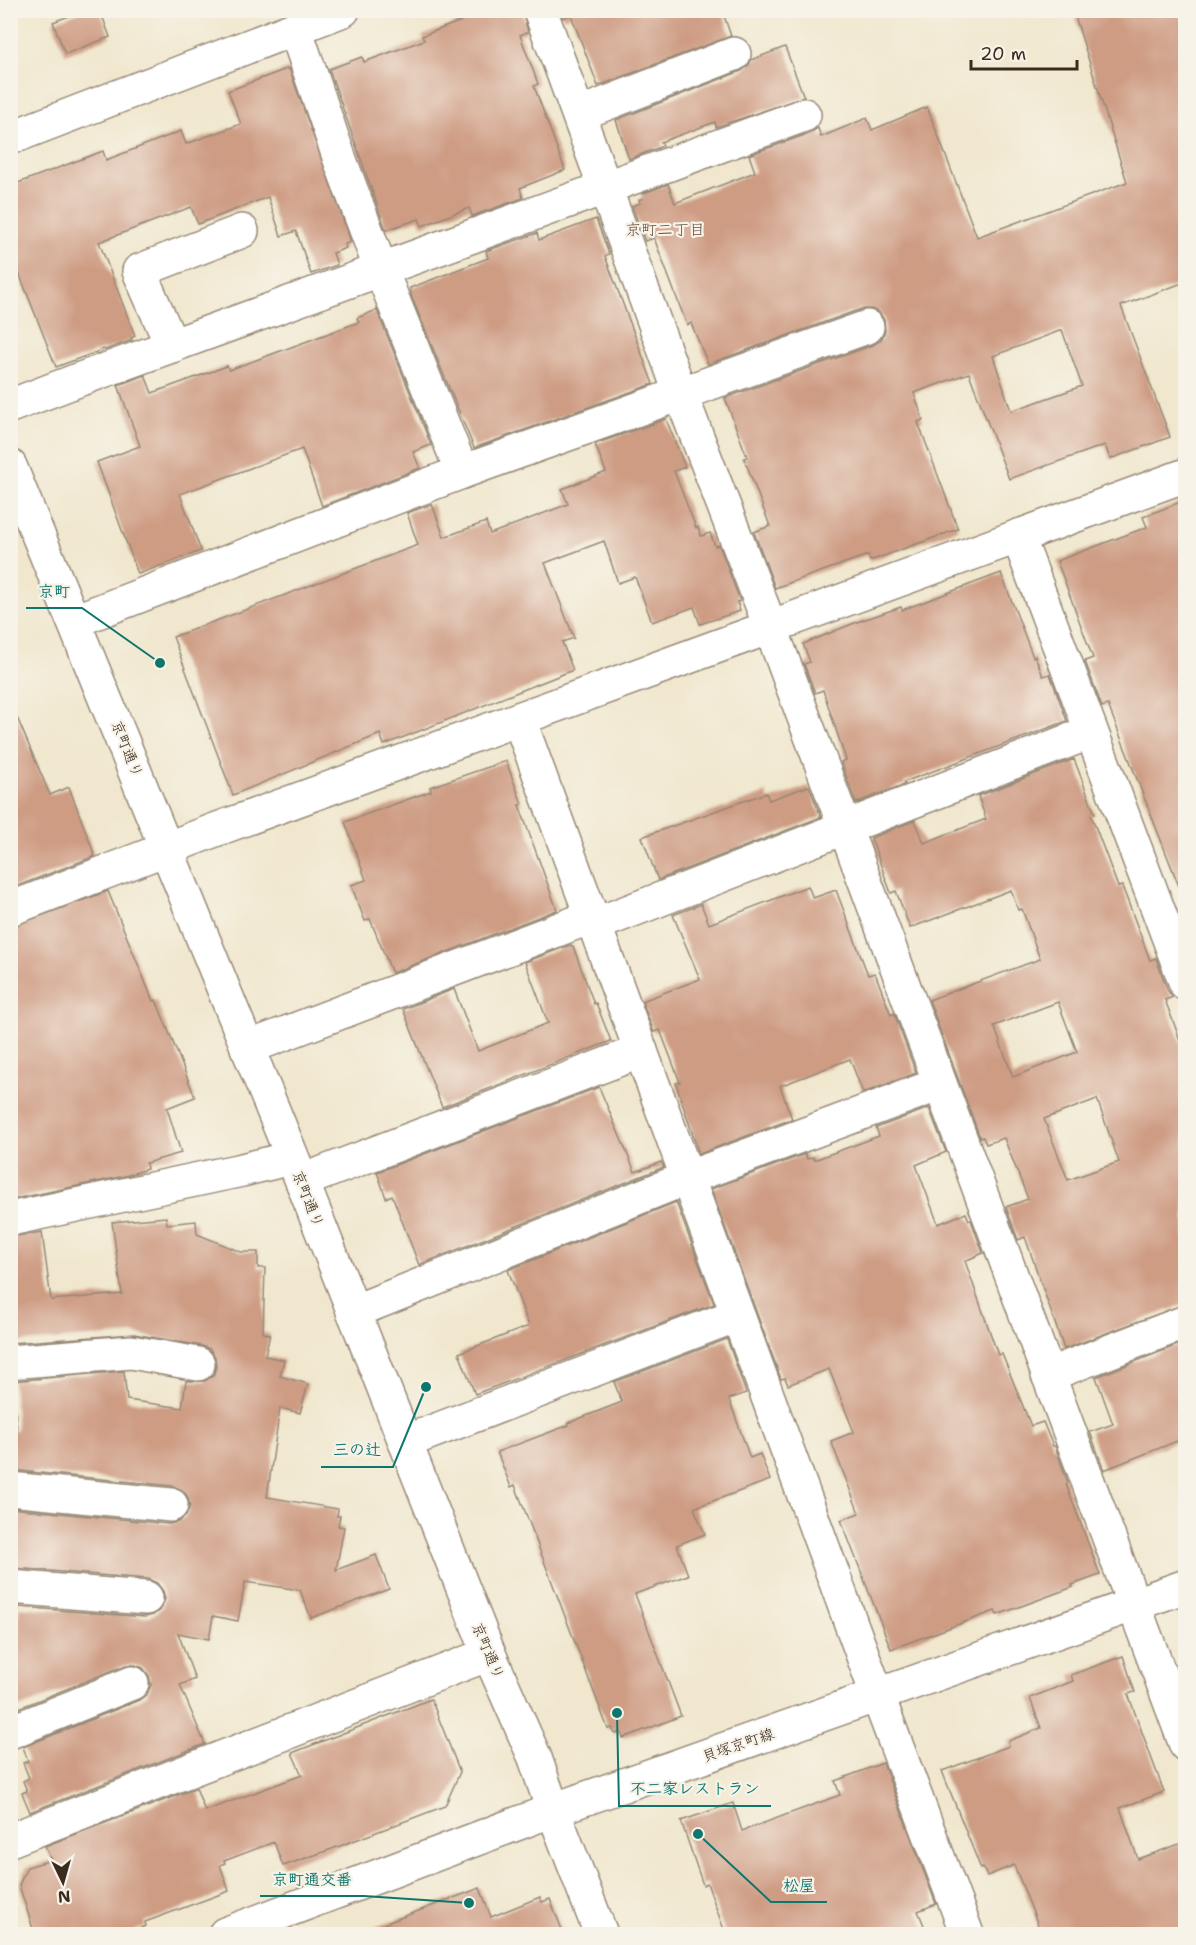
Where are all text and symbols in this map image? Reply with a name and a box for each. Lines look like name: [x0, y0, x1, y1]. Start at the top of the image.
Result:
scale bar: [971, 33, 1078, 71]
text: 20 m: [980, 42, 1026, 66]
district label: 京町二丁目: [625, 219, 705, 240]
callout: 京町: [26, 574, 82, 608]
text: 京町: [38, 581, 70, 602]
street label: 京町通り: [106, 717, 148, 781]
street label: 京町通り: [287, 1167, 329, 1231]
callout: 三の辻: [321, 1433, 393, 1467]
text: 三の辻: [333, 1439, 381, 1460]
street label: 京町通り: [467, 1619, 509, 1683]
street label: 貝塚京町線: [699, 1723, 777, 1767]
callout: 不二家レストラン: [619, 1772, 771, 1806]
text: 不二家レストラン: [630, 1778, 760, 1799]
north arrow: [33, 1852, 93, 1912]
callout: 京町通交番: [260, 1862, 364, 1896]
callout: 松屋: [771, 1868, 827, 1902]
text: 京町通交番: [272, 1869, 352, 1890]
text: 松屋: [783, 1875, 815, 1896]
text: N: [57, 1885, 71, 1907]

